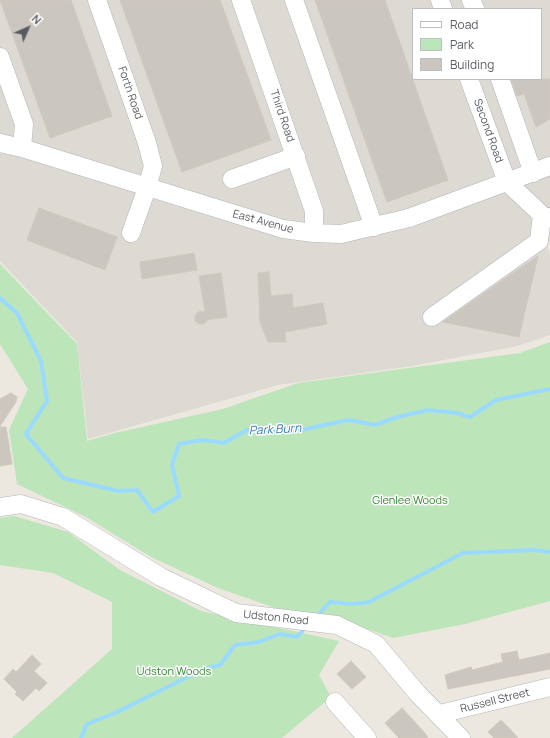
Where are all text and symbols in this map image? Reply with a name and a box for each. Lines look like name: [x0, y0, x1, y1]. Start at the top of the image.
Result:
north arrow: [8, 8, 48, 48]
legend: [412, 8, 542, 80]
text: N: [29, 11, 45, 27]
text: Road: [450, 16, 478, 33]
text: Park: [450, 36, 474, 53]
text: Building: [450, 56, 494, 73]
street label: Forth Road: [115, 65, 145, 121]
street label: Third Road: [267, 88, 297, 144]
street label: Second Road: [470, 97, 506, 165]
street label: East Avenue: [231, 208, 295, 236]
water label: Park Burn: [249, 421, 301, 439]
park label: Glenlee Woods: [372, 494, 448, 508]
street label: Udston Road: [243, 608, 309, 628]
park label: Udston Woods: [137, 665, 211, 679]
street label: Russell Street: [459, 686, 531, 716]

